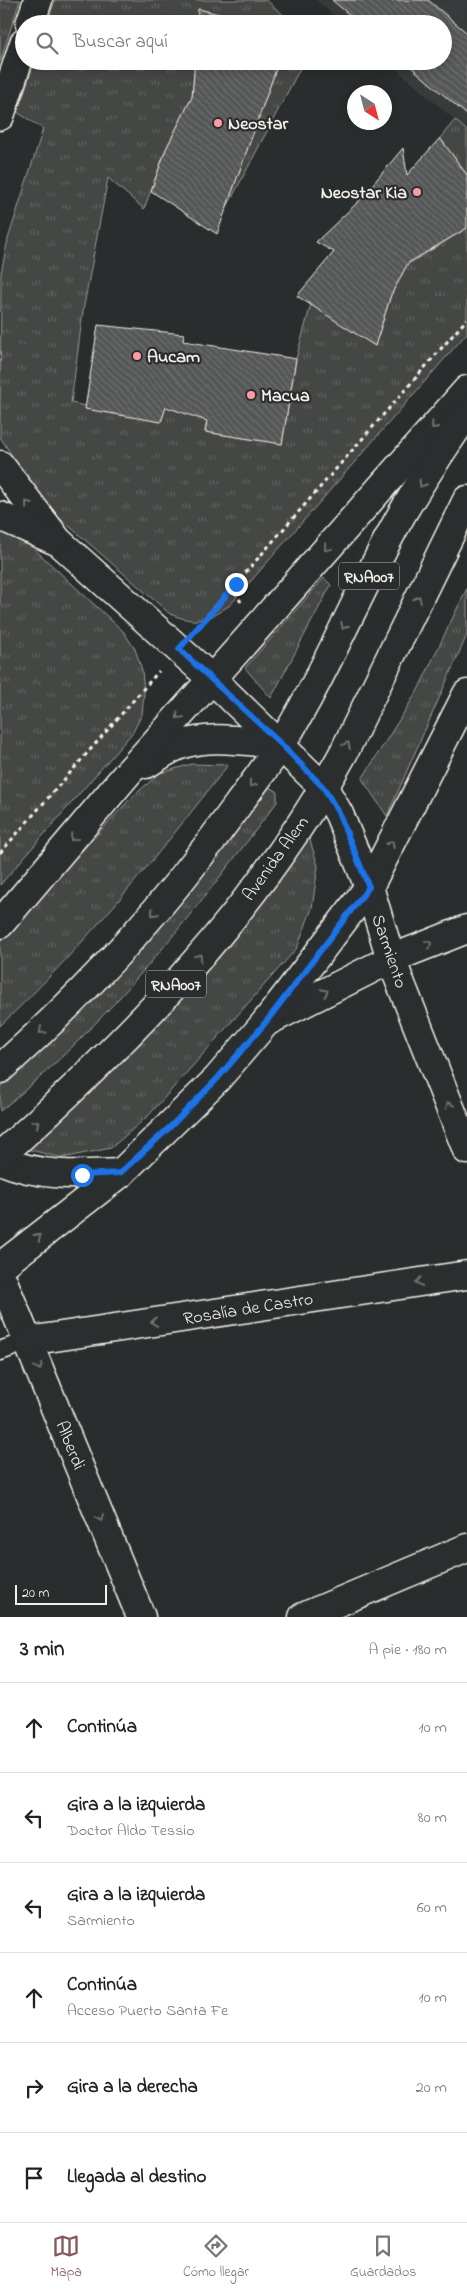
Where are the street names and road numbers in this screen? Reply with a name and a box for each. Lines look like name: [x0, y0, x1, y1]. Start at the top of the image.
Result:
road number: RNA007: [339, 562, 399, 590]
street label: Avenida Alem: [237, 811, 316, 907]
street label: Sarmiento: [363, 911, 413, 992]
road number: RNA007: [146, 971, 206, 998]
street label: Rosalía de Castro: [182, 1287, 315, 1333]
street label: Alberdi: [48, 1417, 91, 1474]

